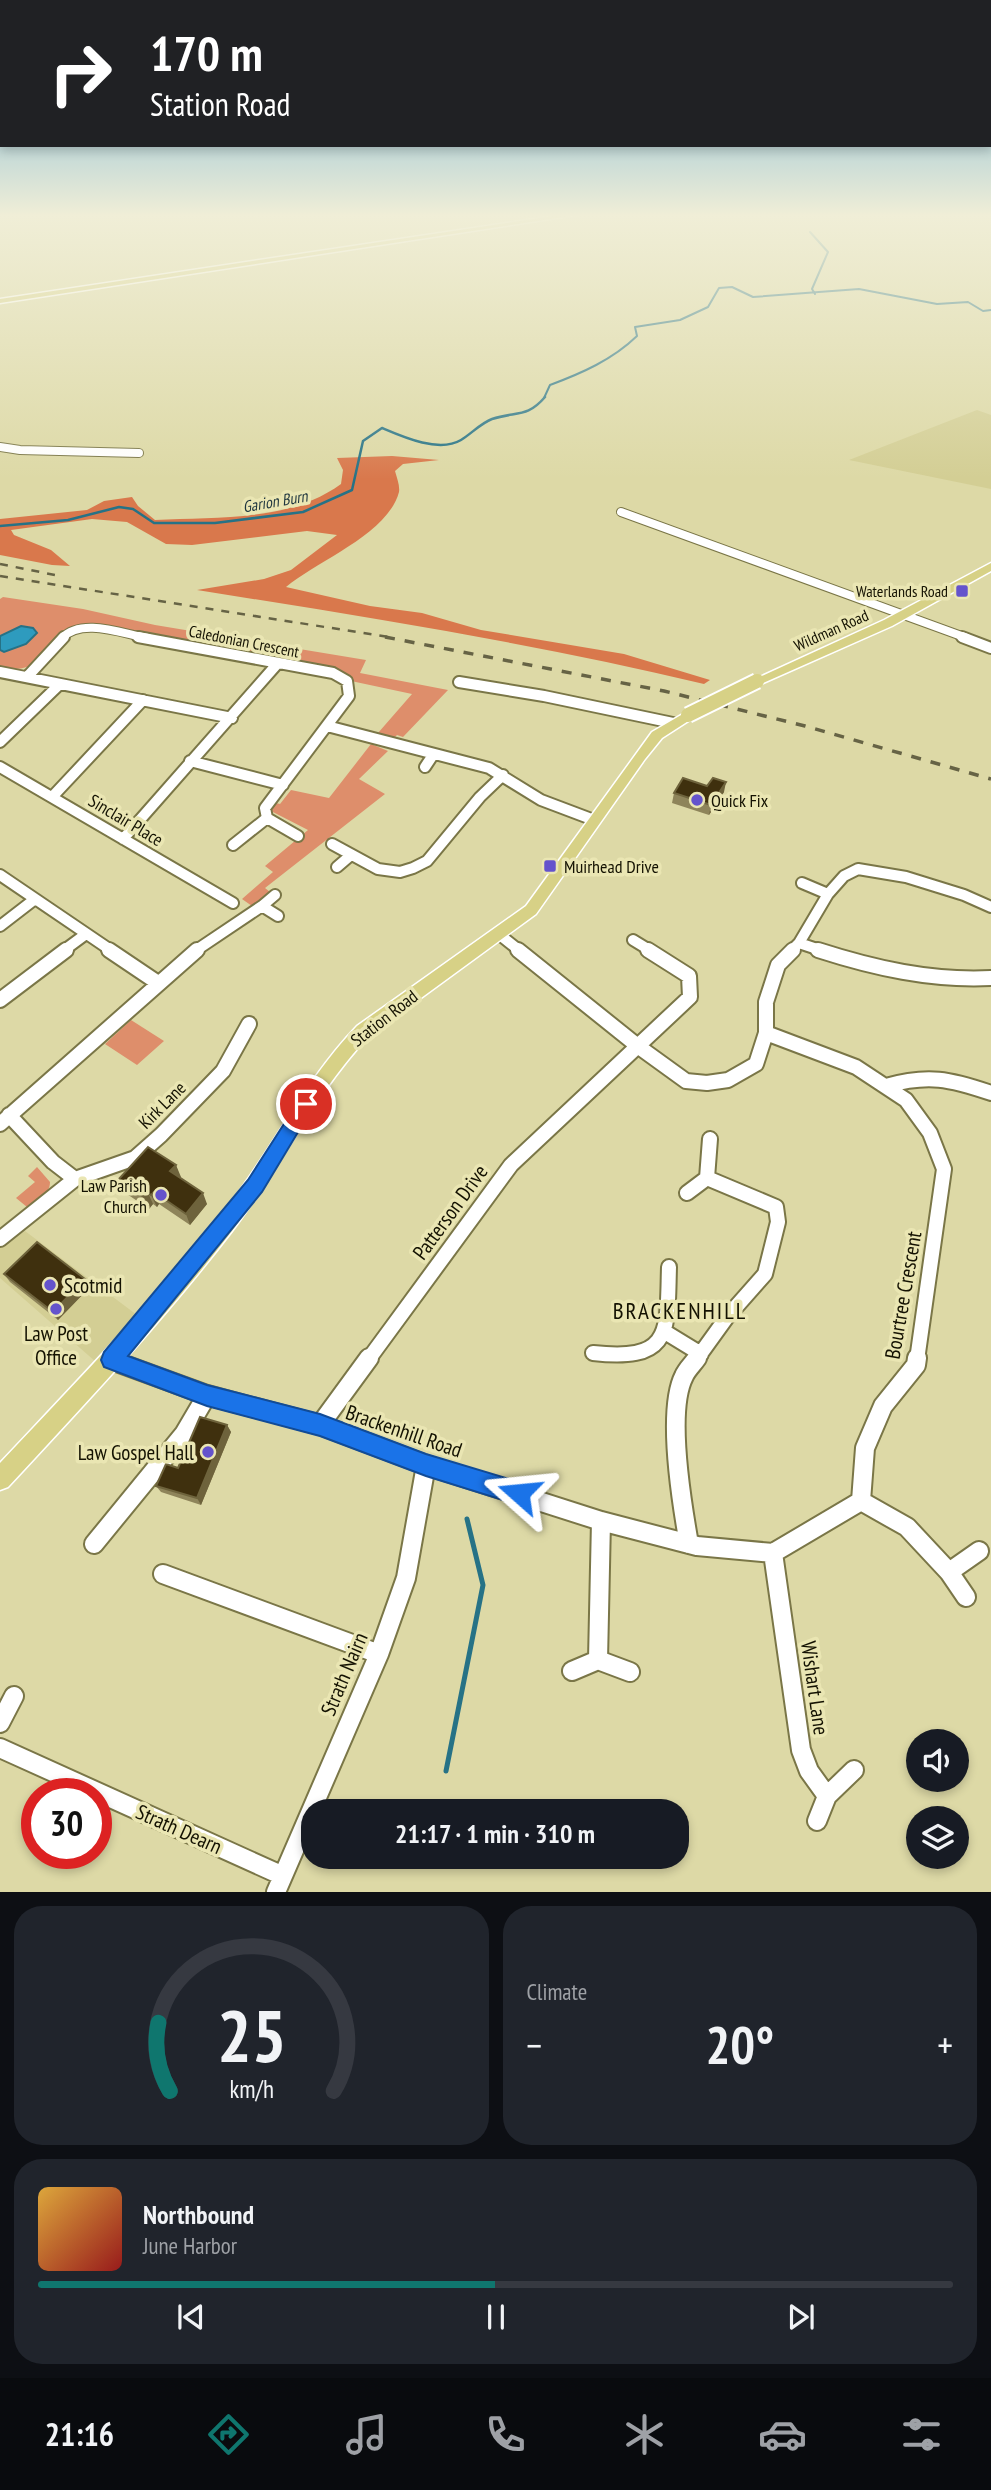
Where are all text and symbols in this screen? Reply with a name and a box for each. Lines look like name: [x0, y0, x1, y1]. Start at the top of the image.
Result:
text: 170 m: [150, 21, 263, 85]
icon: right: [35, 28, 126, 119]
text: Station Road: [150, 83, 290, 125]
water label: Garion Burn: [241, 485, 310, 517]
place label: Waterlands Road: [856, 581, 948, 601]
marker: Waterlands Road: [954, 583, 970, 599]
street label: Wildman Road: [791, 605, 871, 655]
street label: Caledonian Crescent: [187, 620, 301, 662]
street label: Sinclair Place: [84, 789, 168, 851]
place label: Quick Fix: [711, 789, 769, 812]
marker: Quick Fix: [689, 792, 705, 808]
place label: Muirhead Drive: [564, 855, 659, 878]
marker: Muirhead Drive: [542, 858, 558, 874]
street label: Station Road: [346, 985, 422, 1051]
pin: [276, 1074, 336, 1134]
street label: Kirk Lane: [133, 1076, 191, 1134]
icon: arrive: [287, 1085, 325, 1123]
street label: Patterson Drive: [406, 1159, 494, 1265]
place label: Law Parish Church: [81, 1174, 147, 1218]
marker: Law Parish Church: [153, 1187, 169, 1203]
street label: Bourtree Crescent: [878, 1229, 928, 1361]
place label: Scotmid: [64, 1272, 122, 1299]
marker: Scotmid: [42, 1277, 58, 1293]
district label: BRACKENHILL: [613, 1296, 747, 1325]
marker: Law Post Office: [48, 1301, 64, 1317]
place label: Law Post Office: [24, 1320, 88, 1371]
street label: Brackenhill Road: [342, 1399, 466, 1463]
place label: Law Gospel Hall: [78, 1439, 194, 1466]
marker: Law Gospel Hall: [200, 1444, 216, 1460]
position arrow: [482, 1456, 556, 1530]
street label: Strath Nairn: [314, 1628, 374, 1720]
street label: Wishart Lane: [795, 1639, 835, 1737]
map controls: [906, 1729, 969, 1869]
button: sound: [906, 1729, 969, 1792]
speed limit sign: 30: [21, 1778, 112, 1869]
street label: Strath Dearn: [132, 1798, 226, 1860]
button: layers: [906, 1806, 969, 1869]
text: 21:17 · 1 min · 310 m: [395, 1817, 595, 1850]
text: Climate: [527, 1977, 587, 2006]
text: 25: [216, 1988, 286, 2082]
text: 20°: [705, 2011, 774, 2078]
text: −: [527, 2020, 542, 2069]
text: +: [937, 2020, 953, 2069]
text: km/h: [229, 2073, 273, 2105]
text: Northbound: [143, 2198, 254, 2231]
text: June Harbor: [143, 2231, 237, 2260]
icon: previous: [172, 2298, 210, 2336]
icon: pause: [477, 2298, 515, 2336]
icon: next: [782, 2298, 820, 2336]
icon: directions: [204, 2410, 253, 2459]
icon: music: [342, 2410, 391, 2459]
icon: phone: [481, 2410, 530, 2459]
icon: climate: [620, 2410, 669, 2459]
icon: car: [758, 2410, 807, 2459]
icon: filters: [897, 2410, 946, 2459]
text: 21:16: [45, 2413, 114, 2455]

